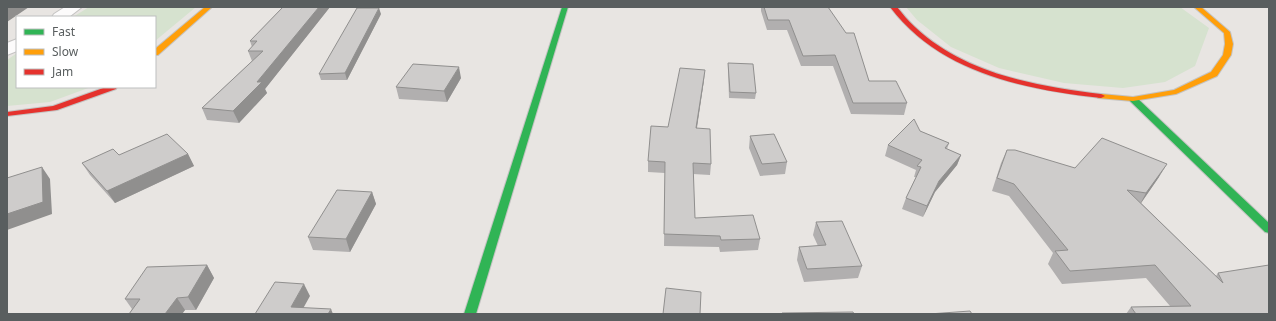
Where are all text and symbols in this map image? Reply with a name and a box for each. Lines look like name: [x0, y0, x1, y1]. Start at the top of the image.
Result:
legend: [16, 16, 156, 88]
text: Fast: [52, 23, 76, 40]
text: Slow: [52, 43, 79, 60]
text: Jam: [51, 63, 73, 80]

